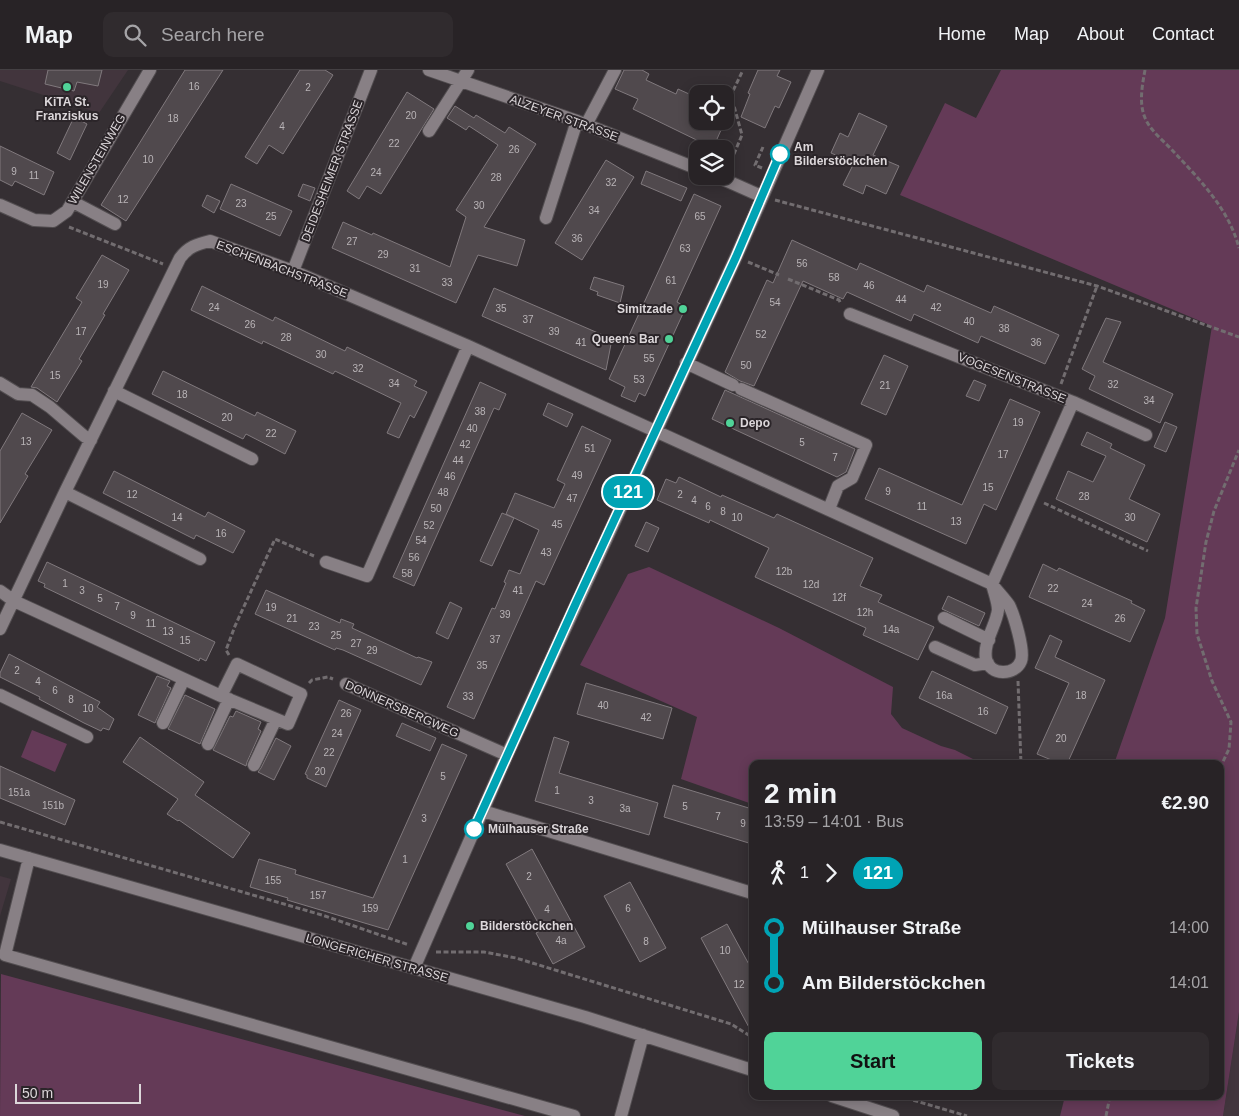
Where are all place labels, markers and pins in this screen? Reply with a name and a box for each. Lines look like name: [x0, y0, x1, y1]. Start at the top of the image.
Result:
marker: KiTA St. Franziskus: [61, 81, 73, 93]
place label: KiTA St. Franziskus: [36, 95, 99, 123]
place label: Am Bilderstöckchen: [794, 140, 887, 168]
marker: Am Bilderstöckchen: [770, 144, 790, 164]
place label: Simitzade: [617, 302, 673, 316]
marker: Simitzade: [677, 303, 689, 315]
place label: Queens Bar: [592, 332, 659, 346]
marker: Queens Bar: [663, 333, 675, 345]
place label: Depo: [740, 416, 770, 430]
marker: Depo: [724, 417, 736, 429]
marker: Mülhauser Straße: [464, 819, 484, 839]
place label: Mülhauser Straße: [488, 822, 589, 836]
place label: Bilderstöckchen: [480, 919, 573, 933]
marker: Bilderstöckchen: [464, 920, 476, 932]

